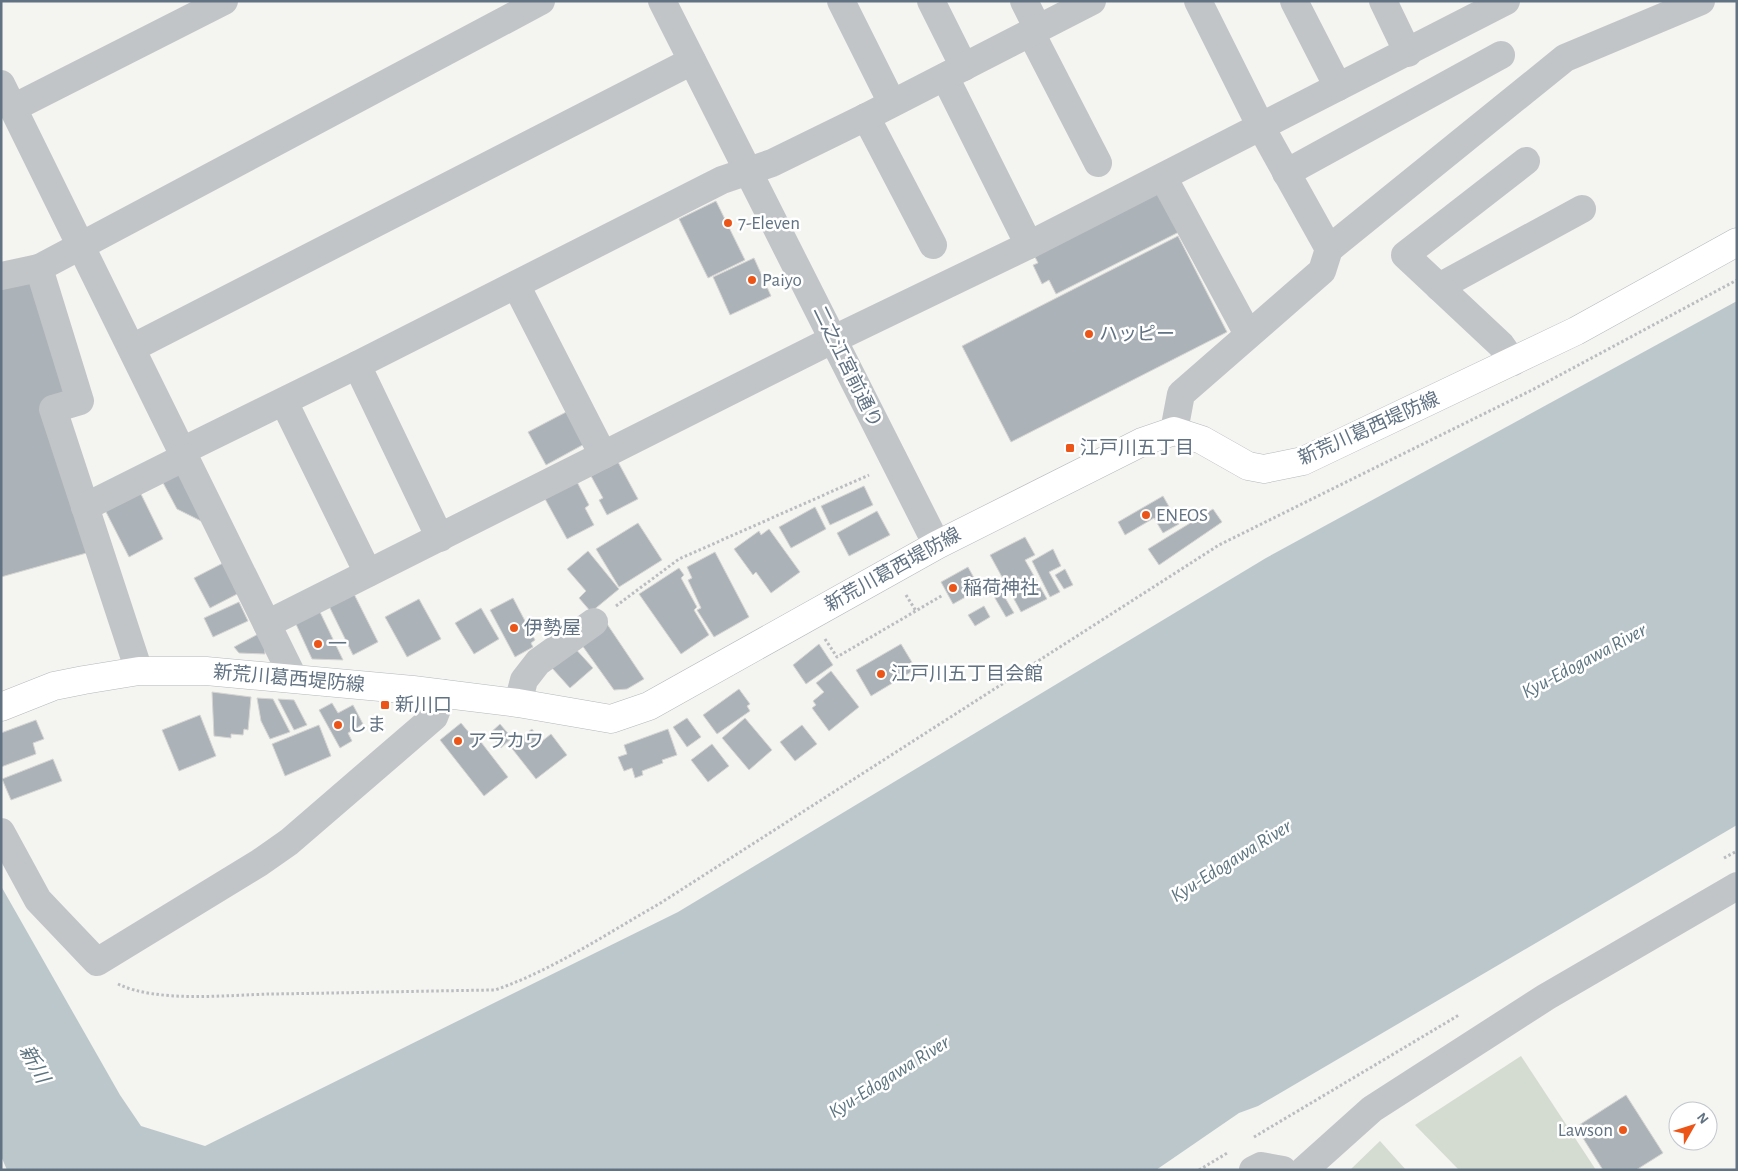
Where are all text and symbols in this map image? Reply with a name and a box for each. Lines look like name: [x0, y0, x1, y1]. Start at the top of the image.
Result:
place label: 7-Eleven: [738, 214, 800, 233]
marker: 7-Eleven: [722, 217, 734, 229]
place label: Paiyo: [762, 271, 802, 290]
marker: Paiyo: [746, 274, 758, 286]
street label: 二之江宮前通り: [809, 302, 886, 431]
place label: ハッピー: [1099, 324, 1175, 344]
marker: ハッピー: [1083, 328, 1095, 340]
street label: 新荒川葛西堤防線: [1295, 388, 1442, 469]
place label: 江戸川五丁目: [1080, 438, 1194, 458]
marker: 江戸川五丁目: [1064, 442, 1076, 454]
place label: ENEOS: [1156, 506, 1208, 525]
marker: ENEOS: [1140, 509, 1152, 521]
street label: 新荒川葛西堤防線: [821, 524, 964, 615]
place label: 稲荷神社: [963, 577, 1039, 598]
marker: 稲荷神社: [947, 582, 959, 594]
place label: 伊勢屋: [524, 617, 581, 638]
water label: Kyu-Edogawa River: [1518, 620, 1650, 702]
marker: 伊勢屋: [508, 622, 520, 634]
place label: 一: [328, 635, 347, 654]
marker: 一: [312, 638, 324, 650]
street label: 新荒川葛西堤防線: [212, 662, 366, 695]
place label: 江戸川五丁目会館: [891, 664, 1043, 684]
marker: 江戸川五丁目会館: [875, 668, 887, 680]
place label: 新川口: [395, 695, 452, 715]
marker: 新川口: [379, 699, 391, 711]
place label: しま: [348, 715, 386, 735]
marker: しま: [332, 719, 344, 731]
place label: アラカワ: [468, 732, 544, 751]
marker: アラカワ: [452, 735, 464, 747]
water label: Kyu-Edogawa River: [1167, 816, 1295, 906]
water label: Kyu-Edogawa River: [825, 1032, 953, 1122]
water label: 新川: [16, 1041, 54, 1088]
north arrow: [1668, 1101, 1718, 1151]
text: N: [1694, 1110, 1711, 1127]
place label: Lawson: [1558, 1121, 1613, 1140]
marker: Lawson: [1617, 1124, 1629, 1136]

